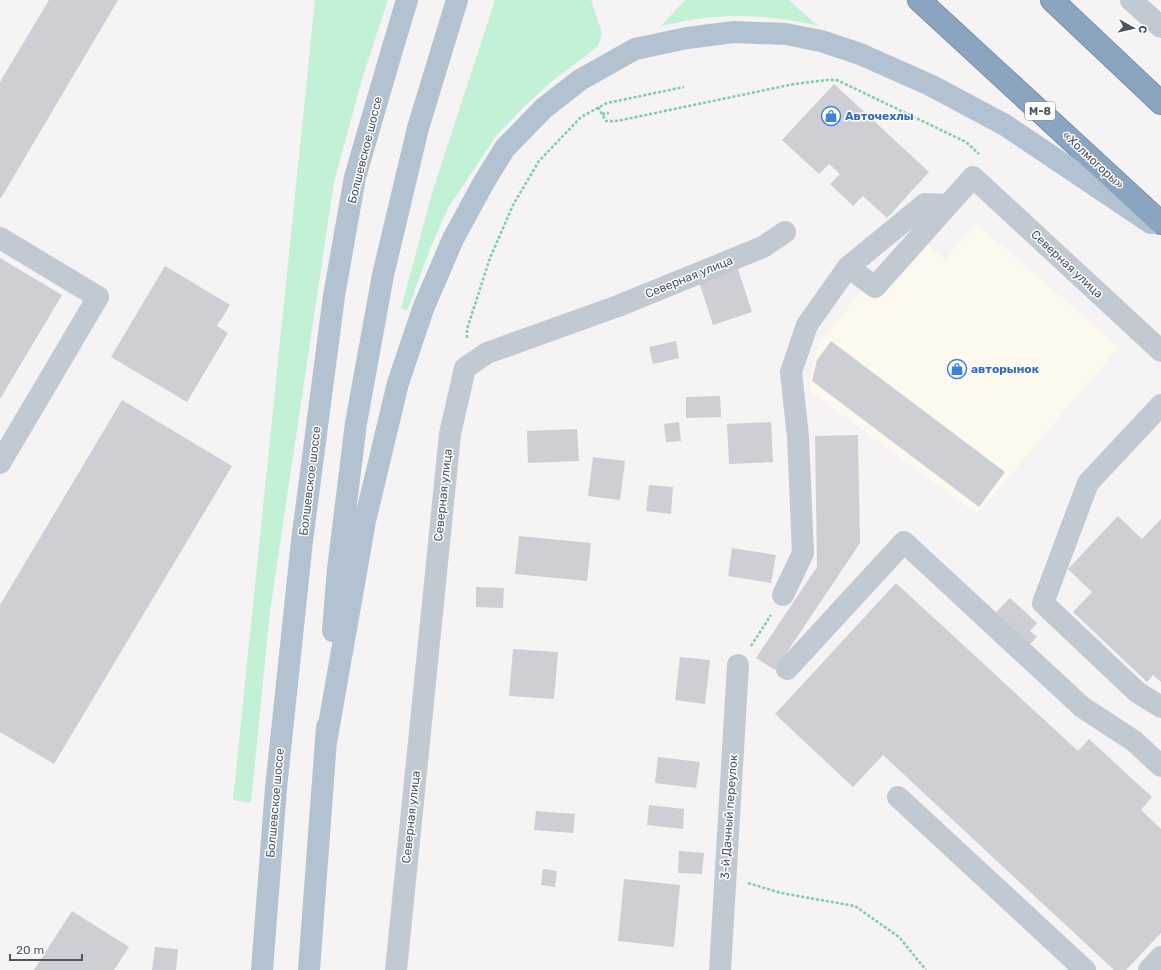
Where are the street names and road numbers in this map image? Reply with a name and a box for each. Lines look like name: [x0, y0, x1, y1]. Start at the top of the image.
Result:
street label: Болшевское шоссе: [345, 95, 385, 205]
road number: М-8: [1025, 102, 1055, 120]
street label: «Холмогоры»: [1059, 128, 1127, 192]
street label: Северная улица: [1028, 227, 1106, 301]
street label: Северная улица: [643, 253, 735, 301]
street label: Болшевское шоссе: [296, 425, 324, 536]
street label: Северная улица: [431, 448, 455, 542]
street label: Болшевское шоссе: [263, 747, 287, 858]
street label: 3-й Дачный переулок: [718, 754, 740, 880]
street label: Северная улица: [399, 770, 423, 864]

